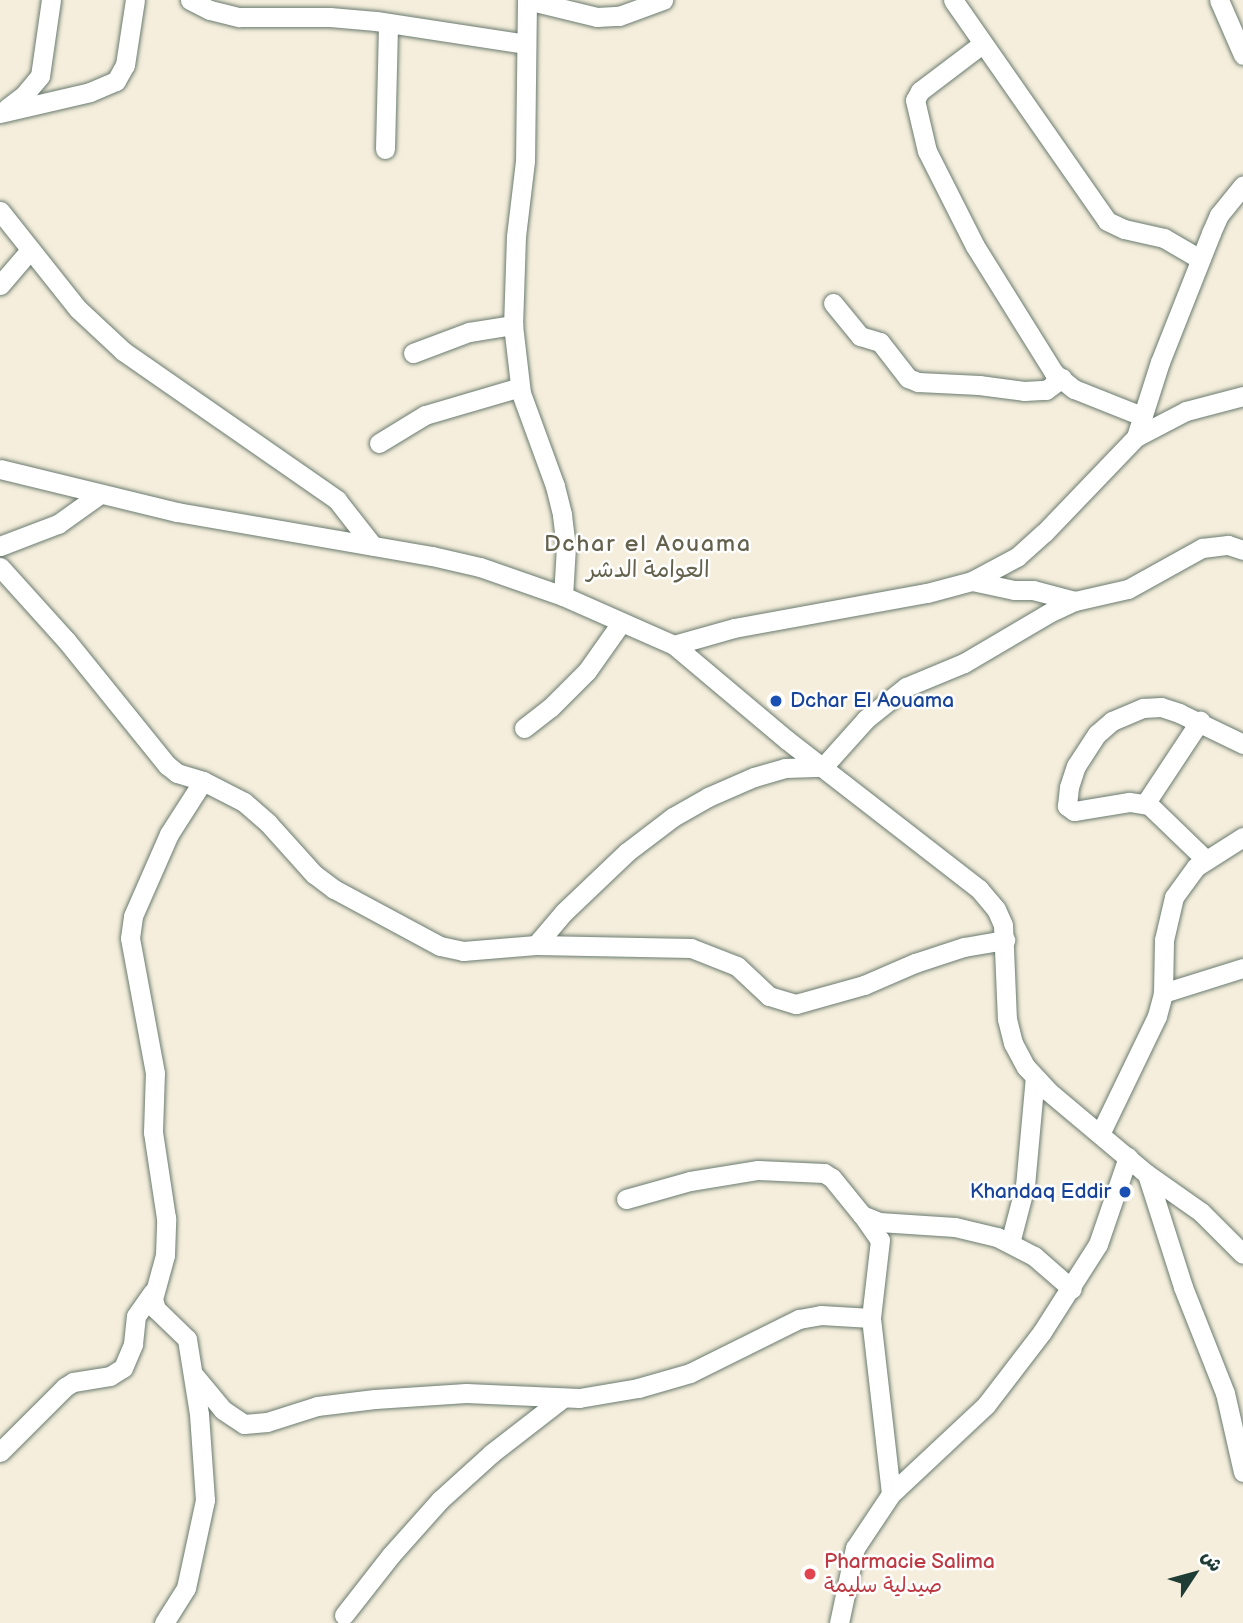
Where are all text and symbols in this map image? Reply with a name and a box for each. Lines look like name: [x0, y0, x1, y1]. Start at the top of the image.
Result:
district label: Dchar el Aouama العوامة الدشر: [546, 530, 750, 584]
place label: Dchar El Aouama: [790, 688, 954, 714]
marker: Dchar El Aouama: [768, 693, 784, 709]
place label: Khandaq Eddir: [970, 1179, 1111, 1205]
marker: Khandaq Eddir: [1117, 1184, 1133, 1200]
north arrow: [1159, 1539, 1229, 1609]
text: ش: [1196, 1546, 1227, 1577]
place label: Pharmacie Salima صيدلية سليمة: [824, 1549, 995, 1599]
marker: Pharmacie Salima صيدلية سليمة: [802, 1566, 818, 1582]

